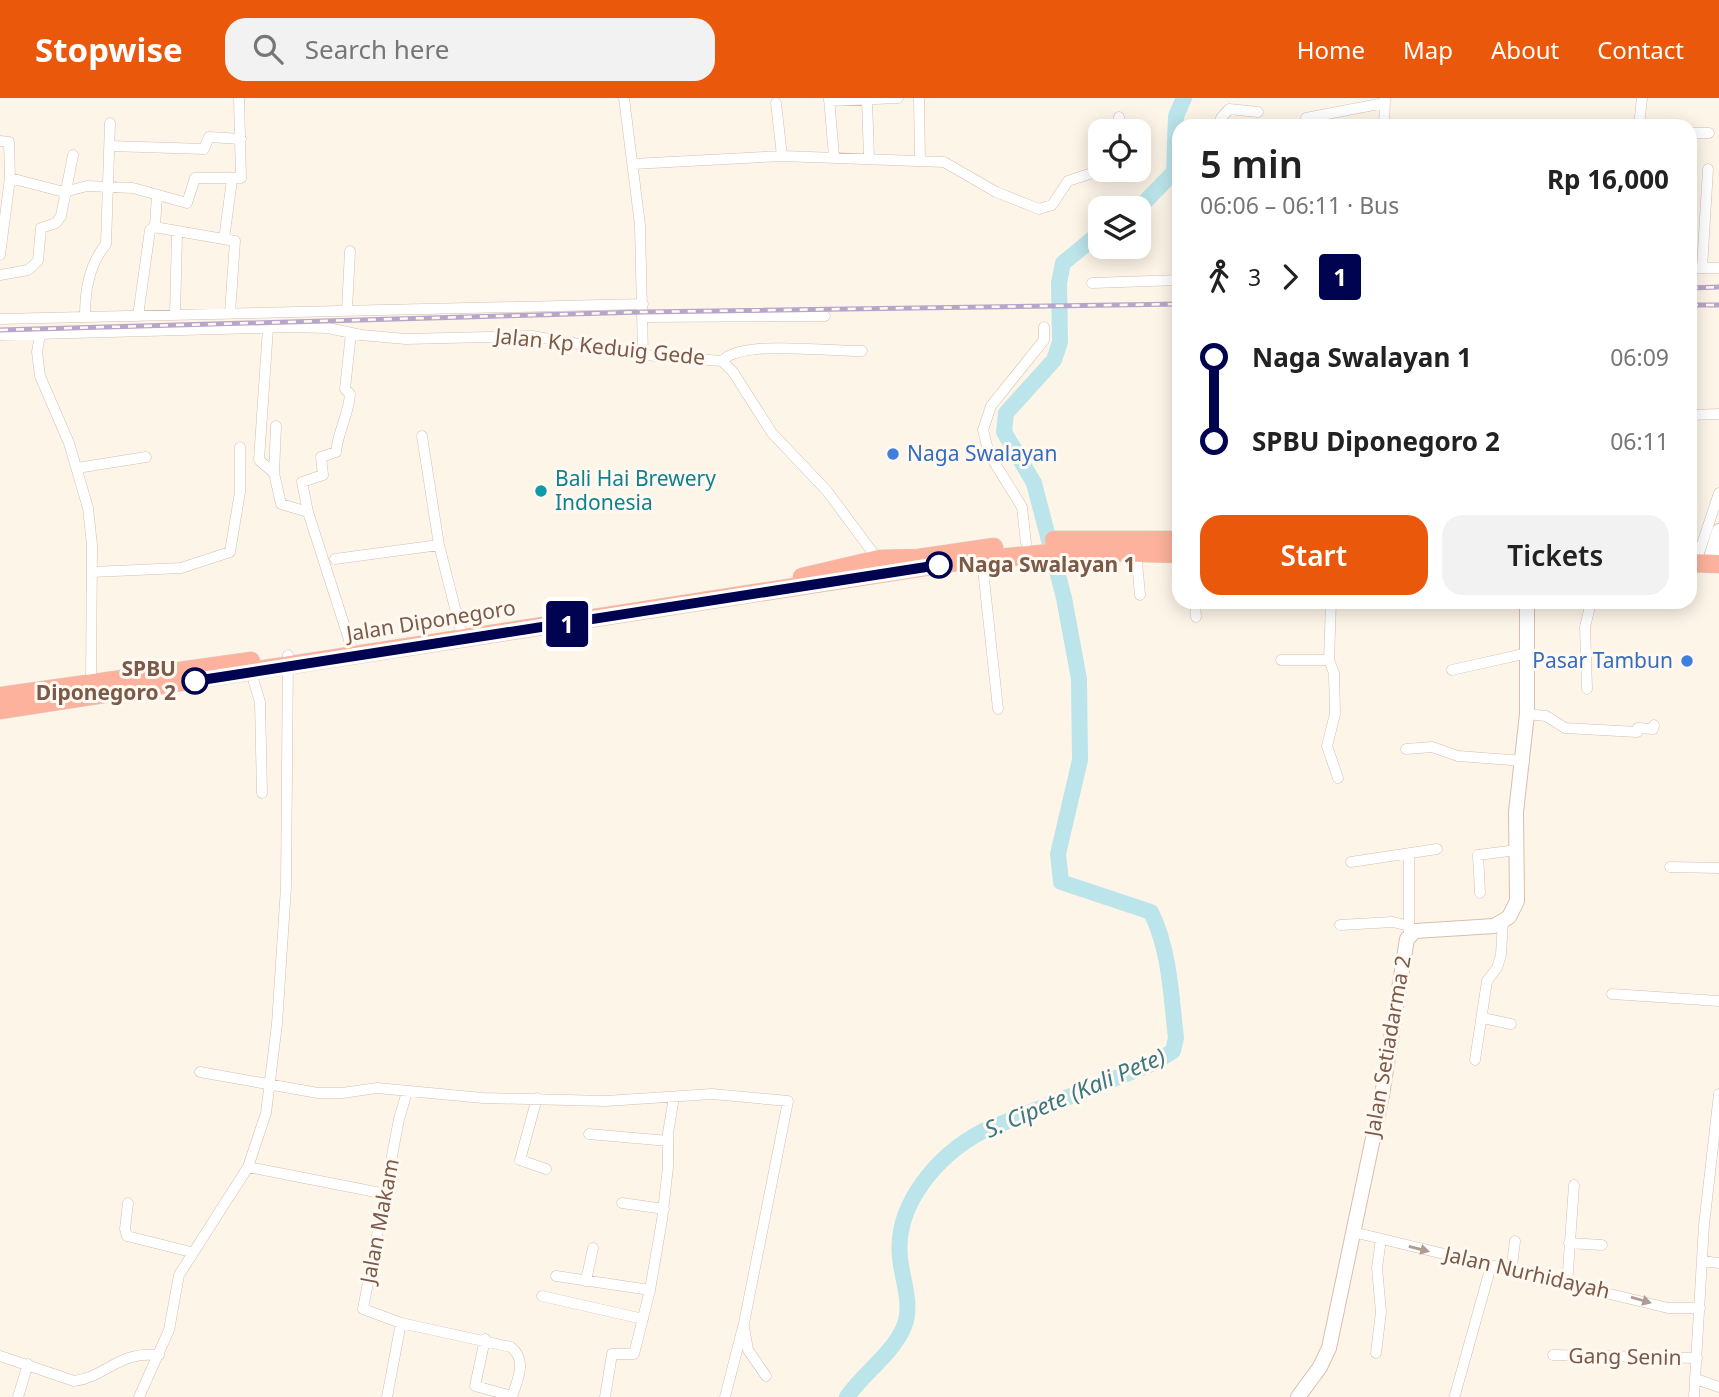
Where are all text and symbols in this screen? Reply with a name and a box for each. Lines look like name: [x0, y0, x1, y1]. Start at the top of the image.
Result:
search box: [225, 18, 715, 81]
text: Stopwise: [35, 27, 183, 72]
icon: search: [249, 30, 287, 68]
text: Search here: [305, 31, 449, 67]
text: Home: [1297, 33, 1365, 66]
text: Map: [1403, 33, 1453, 66]
text: About: [1491, 33, 1559, 66]
text: Contact: [1597, 33, 1684, 66]
map controls: [1088, 119, 1151, 259]
button: locate: [1088, 119, 1151, 182]
text: 5 min: [1200, 137, 1303, 189]
text: Rp 16,000: [1547, 161, 1669, 197]
text: 06:06 – 06:11 · Bus: [1200, 189, 1399, 221]
button: layers: [1088, 196, 1151, 259]
icon: walk: [1200, 258, 1238, 296]
icon: forward: [1271, 258, 1309, 296]
text: 1: [1333, 260, 1347, 293]
text: 3: [1248, 261, 1261, 293]
street label: Jalan Kp Keduig Gede: [492, 321, 706, 371]
text: Naga Swalayan 1: [1252, 339, 1472, 375]
text: 06:09: [1610, 341, 1669, 373]
text: SPBU Diponegoro 2: [1252, 423, 1500, 459]
text: 06:11: [1610, 425, 1669, 457]
place label: Naga Swalayan: [907, 439, 1057, 467]
marker: Naga Swalayan: [885, 446, 901, 462]
place label: Bali Hai Brewery Indonesia: [555, 464, 716, 516]
marker: Bali Hai Brewery Indonesia: [533, 483, 549, 499]
button: Start: [1200, 515, 1428, 595]
button: Tickets: [1442, 515, 1669, 595]
place label: Naga Swalayan 1: [958, 550, 1136, 578]
marker: Naga Swalayan 1: [926, 552, 952, 578]
street label: Jalan Diponegoro: [342, 593, 517, 648]
line badge: 1: [544, 601, 590, 647]
text: 1: [560, 607, 574, 640]
place label: Pasar Tambun: [1532, 646, 1673, 674]
marker: Pasar Tambun: [1679, 653, 1695, 669]
place label: SPBU Diponegoro 2: [36, 654, 176, 706]
marker: SPBU Diponegoro 2: [182, 668, 208, 694]
street label: Jalan Setiadarma 2: [1357, 953, 1417, 1141]
water label: S. Cipete (Kali Pete): [979, 1040, 1170, 1145]
street label: Jalan Makam: [353, 1156, 405, 1288]
street label: Jalan Nurhidayah: [1440, 1239, 1613, 1305]
one-way arrow: [1408, 1244, 1430, 1255]
one-way arrow: [1631, 1295, 1652, 1305]
street label: Gang Senin: [1568, 1341, 1682, 1371]

